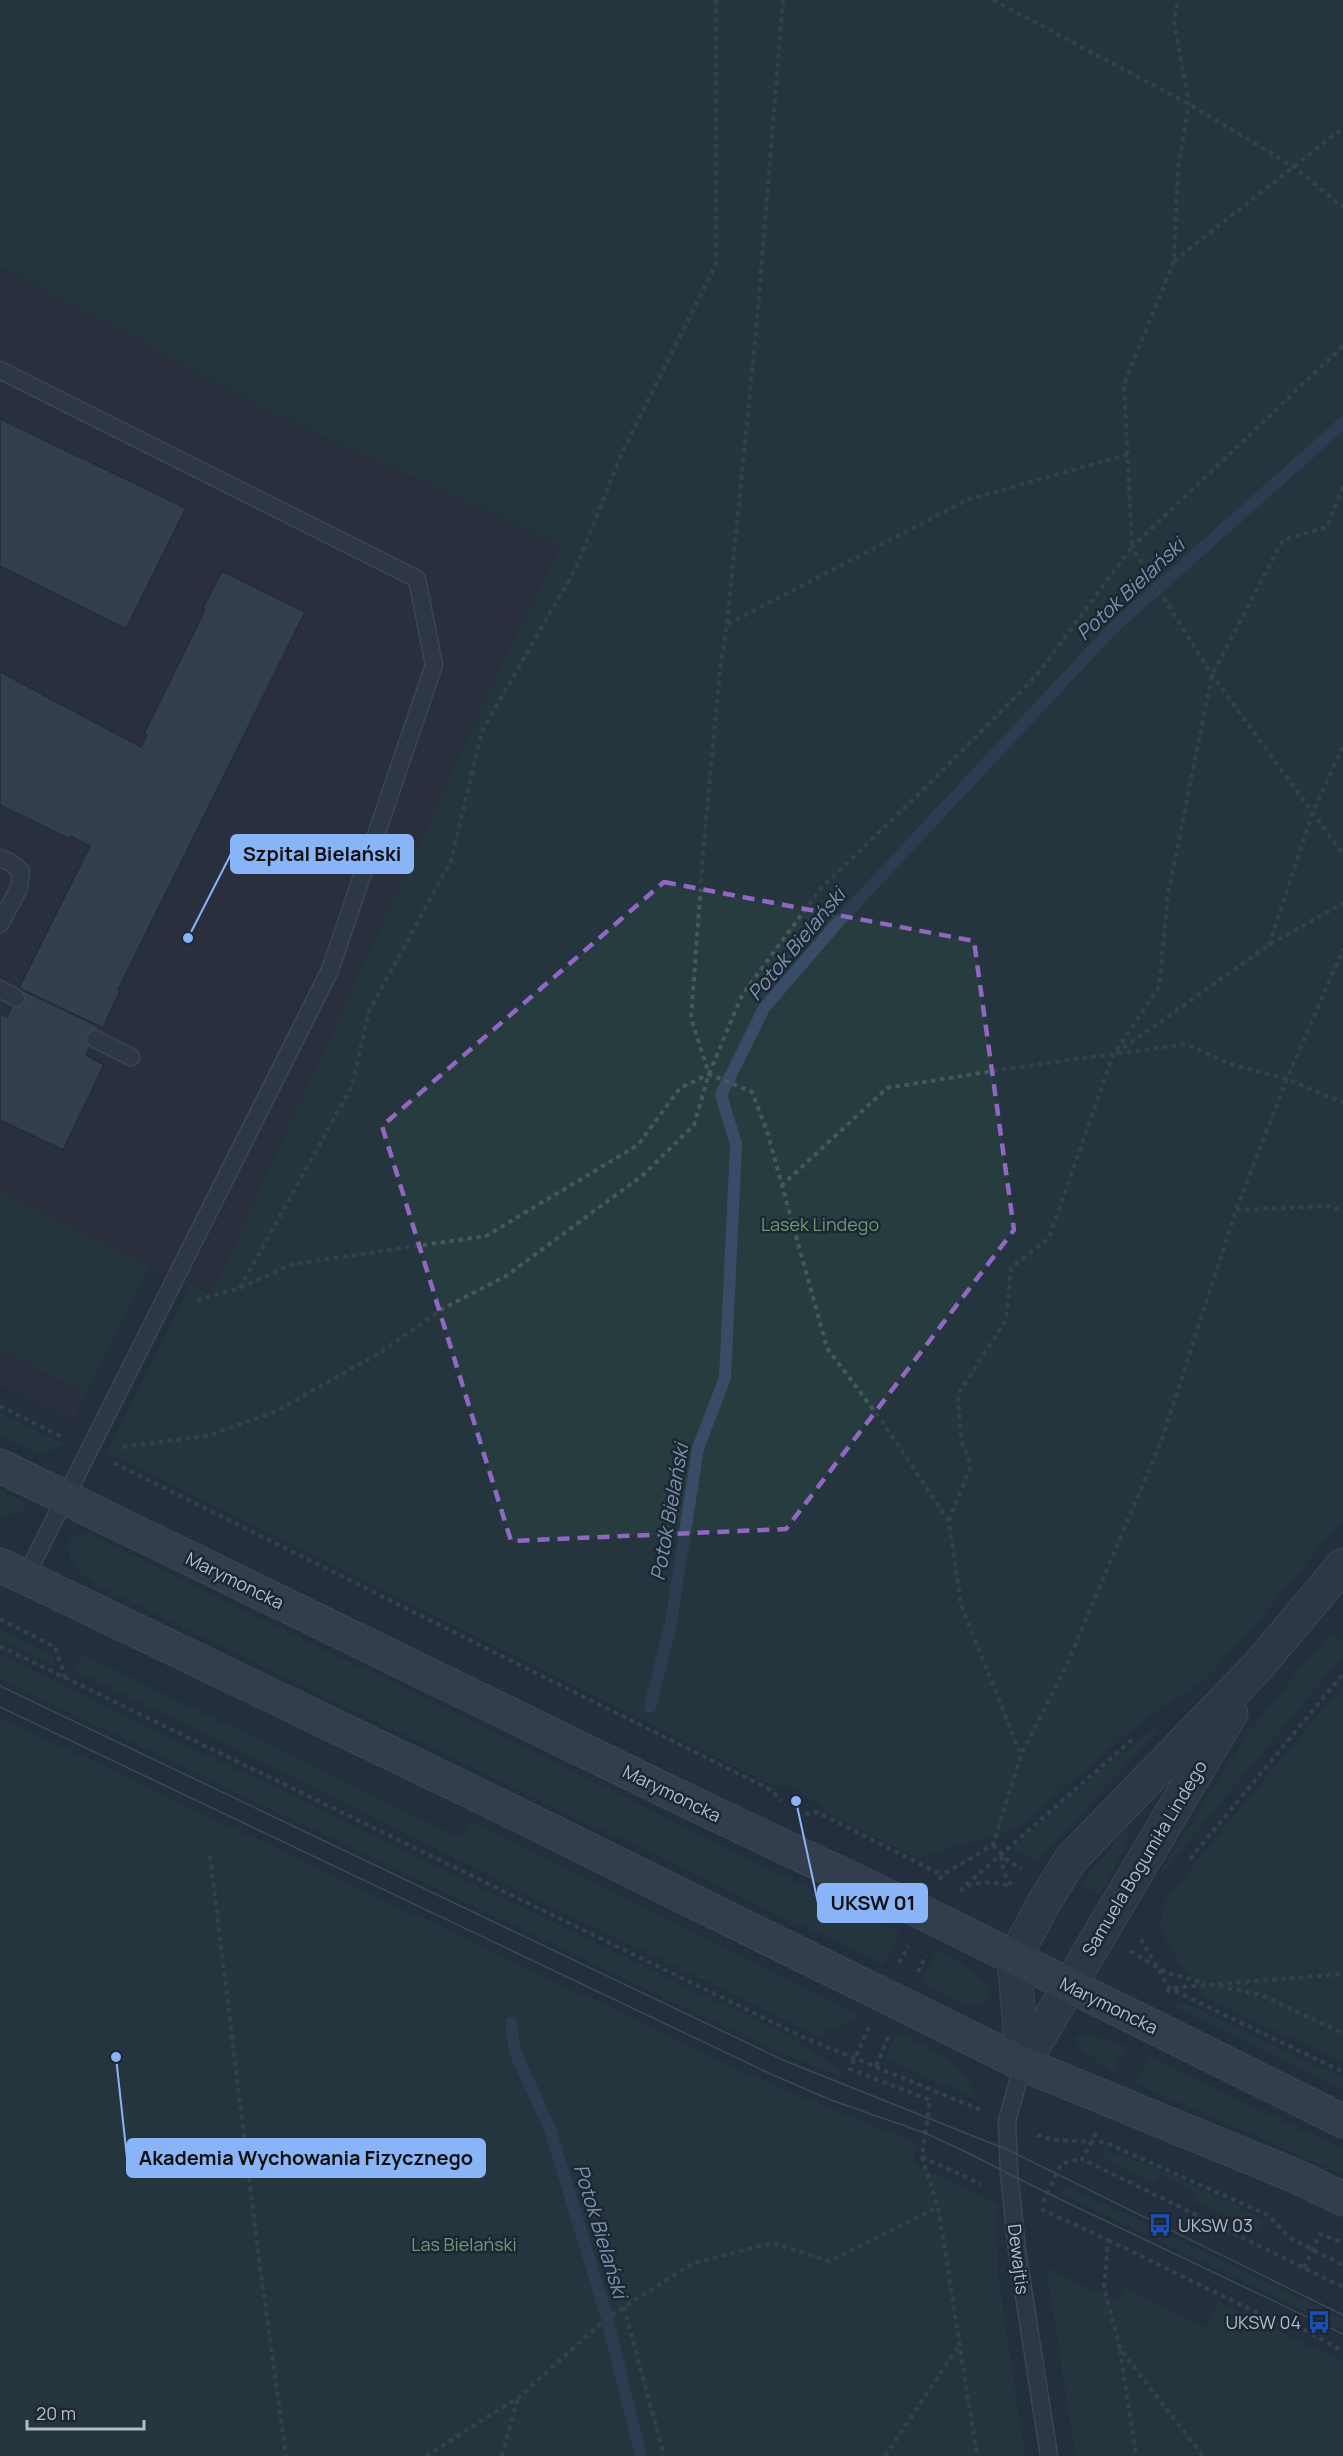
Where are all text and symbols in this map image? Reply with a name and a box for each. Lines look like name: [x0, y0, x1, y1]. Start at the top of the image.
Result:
water label: Potok Bielański: [1070, 530, 1192, 646]
callout: Szpital Bielański: [231, 835, 413, 873]
text: Szpital Bielański: [243, 840, 401, 867]
water label: Potok Bielański: [741, 880, 852, 1006]
park label: Lasek Lindego: [761, 1212, 879, 1236]
water label: Potok Bielański: [644, 1439, 695, 1583]
street label: Marymoncka: [182, 1546, 288, 1614]
street label: Samuela Bogumiła Lindego: [1076, 1756, 1212, 1960]
street label: Marymoncka: [619, 1759, 725, 1827]
callout: UKSW 01: [818, 1884, 927, 1922]
text: UKSW 01: [831, 1889, 915, 1916]
street label: Marymoncka: [1056, 1971, 1162, 2039]
callout: Akademia Wychowania Fizycznego: [127, 2139, 485, 2177]
text: Akademia Wychowania Fizycznego: [139, 2144, 473, 2171]
water label: Potok Bielański: [568, 2161, 635, 2303]
bus stop icon: UKSW 03: [1147, 2212, 1173, 2238]
place label: UKSW 03: [1178, 2213, 1253, 2237]
street label: Dewajtis: [1003, 2222, 1035, 2296]
park label: Las Bielański: [411, 2232, 517, 2256]
bus stop icon: UKSW 04: [1306, 2309, 1332, 2335]
place label: UKSW 04: [1225, 2310, 1301, 2334]
scale bar: [27, 2393, 144, 2431]
text: 20 m: [36, 2401, 76, 2425]

